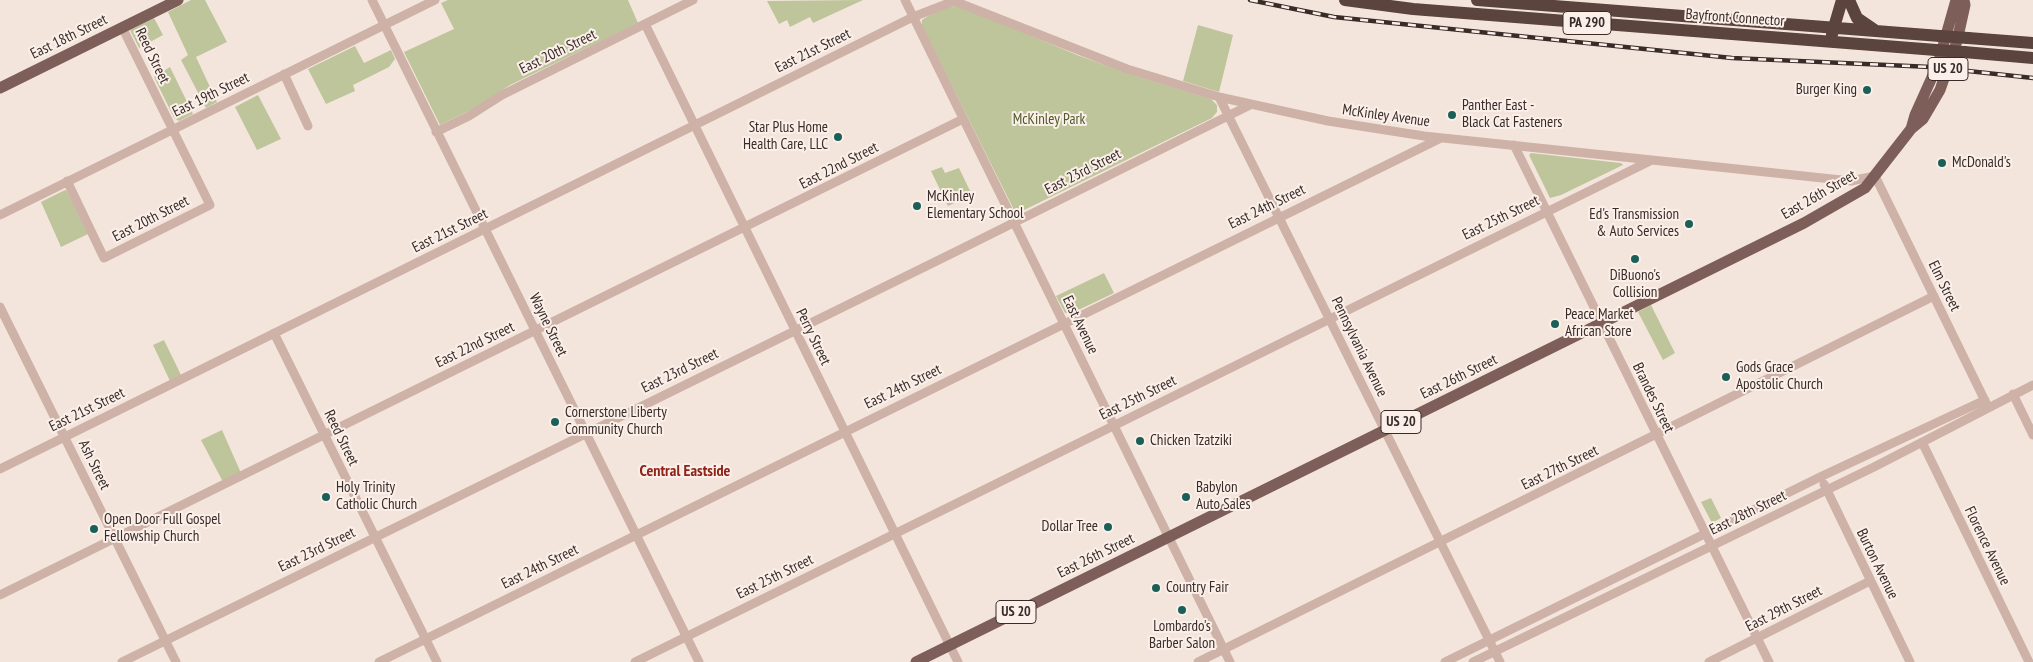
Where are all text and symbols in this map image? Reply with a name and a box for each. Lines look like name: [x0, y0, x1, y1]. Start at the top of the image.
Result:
street label: Bayfront Connector: [1685, 6, 1785, 30]
street label: East 18th Street: [28, 11, 110, 63]
road number: PA 290: [1563, 12, 1611, 34]
street label: Reed Street: [131, 25, 173, 87]
street label: East 21st Street: [772, 25, 854, 77]
street label: East 20th Street: [517, 26, 599, 78]
road number: US 20: [1928, 58, 1968, 80]
street label: East 19th Street: [170, 69, 252, 121]
place label: Burger King: [1796, 81, 1857, 99]
marker: Burger King: [1861, 84, 1873, 96]
place label: Panther East - Black Cat Fasteners: [1462, 97, 1562, 132]
street label: McKinley Avenue: [1341, 101, 1431, 131]
marker: Panther East - Black Cat Fasteners: [1446, 109, 1458, 121]
park label: McKinley Park: [1013, 111, 1085, 129]
place label: Star Plus Home Health Care, LLC: [743, 119, 828, 154]
marker: Star Plus Home Health Care, LLC: [832, 131, 844, 143]
street label: East 22nd Street: [797, 139, 881, 193]
street label: East 23rd Street: [1042, 145, 1124, 199]
place label: McDonald's: [1952, 154, 2011, 172]
marker: McDonald's: [1936, 157, 1948, 169]
street label: East 26th Street: [1778, 166, 1860, 224]
street label: East 24th Street: [1226, 181, 1308, 233]
place label: McKinley Elementary School: [927, 188, 1024, 223]
street label: East 20th Street: [110, 192, 192, 246]
street label: East 25th Street: [1460, 192, 1542, 244]
marker: McKinley Elementary School: [911, 200, 923, 212]
street label: East 21st Street: [409, 205, 491, 257]
place label: Ed's Transmission & Auto Services: [1589, 206, 1679, 241]
marker: Ed's Transmission & Auto Services: [1683, 218, 1695, 230]
marker: DiBuono's Collision: [1629, 253, 1641, 265]
street label: Elm Street: [1924, 258, 1964, 314]
place label: DiBuono's Collision: [1610, 267, 1660, 302]
street label: Wayne Street: [525, 290, 571, 360]
street label: East Avenue: [1058, 293, 1102, 357]
street label: Pennsylvania Avenue: [1327, 294, 1391, 400]
street label: Perry Street: [792, 306, 834, 368]
place label: Peace Market African Store: [1565, 306, 1634, 341]
street label: East 22nd Street: [433, 318, 517, 372]
marker: Peace Market African Store: [1549, 318, 1561, 330]
street label: East 23rd Street: [639, 345, 721, 397]
street label: East 26th Street: [1418, 351, 1500, 403]
place label: Gods Grace Apostolic Church: [1736, 359, 1823, 394]
street label: Brandes Street: [1628, 360, 1678, 436]
street label: East 24th Street: [862, 361, 944, 413]
marker: Gods Grace Apostolic Church: [1720, 371, 1732, 383]
street label: East 25th Street: [1097, 372, 1179, 424]
street label: East 21st Street: [46, 384, 128, 436]
place label: Cornerstone Liberty Community Church: [565, 404, 667, 439]
street label: Reed Street: [320, 407, 362, 469]
road number: US 20: [1381, 411, 1421, 434]
marker: Cornerstone Liberty Community Church: [549, 416, 561, 428]
place label: Chicken Tzatziki: [1150, 432, 1232, 450]
marker: Chicken Tzatziki: [1134, 435, 1146, 447]
street label: Ash Street: [74, 437, 114, 493]
street label: East 27th Street: [1519, 442, 1601, 494]
district label: Central Eastside: [640, 461, 730, 481]
place label: Holy Trinity Catholic Church: [336, 479, 417, 514]
place label: Babylon Auto Sales: [1196, 479, 1250, 514]
street label: East 28th Street: [1707, 487, 1789, 539]
marker: Holy Trinity Catholic Church: [320, 491, 332, 503]
marker: Babylon Auto Sales: [1180, 491, 1192, 503]
street label: Florence Avenue: [1960, 504, 2014, 588]
place label: Open Door Full Gospel Fellowship Church: [104, 511, 221, 546]
place label: Dollar Tree: [1042, 518, 1098, 536]
marker: Dollar Tree: [1102, 521, 1114, 533]
marker: Open Door Full Gospel Fellowship Church: [88, 523, 100, 535]
street label: East 23rd Street: [276, 524, 358, 576]
street label: Burton Avenue: [1852, 526, 1902, 602]
street label: East 26th Street: [1055, 530, 1137, 582]
street label: East 24th Street: [499, 541, 581, 593]
street label: East 25th Street: [734, 551, 816, 603]
place label: Country Fair: [1166, 579, 1229, 597]
marker: Country Fair: [1150, 582, 1162, 594]
street label: East 29th Street: [1743, 582, 1825, 636]
road number: US 20: [996, 600, 1036, 624]
marker: Lombardo's Barber Salon: [1176, 604, 1188, 616]
place label: Lombardo's Barber Salon: [1149, 618, 1215, 653]

